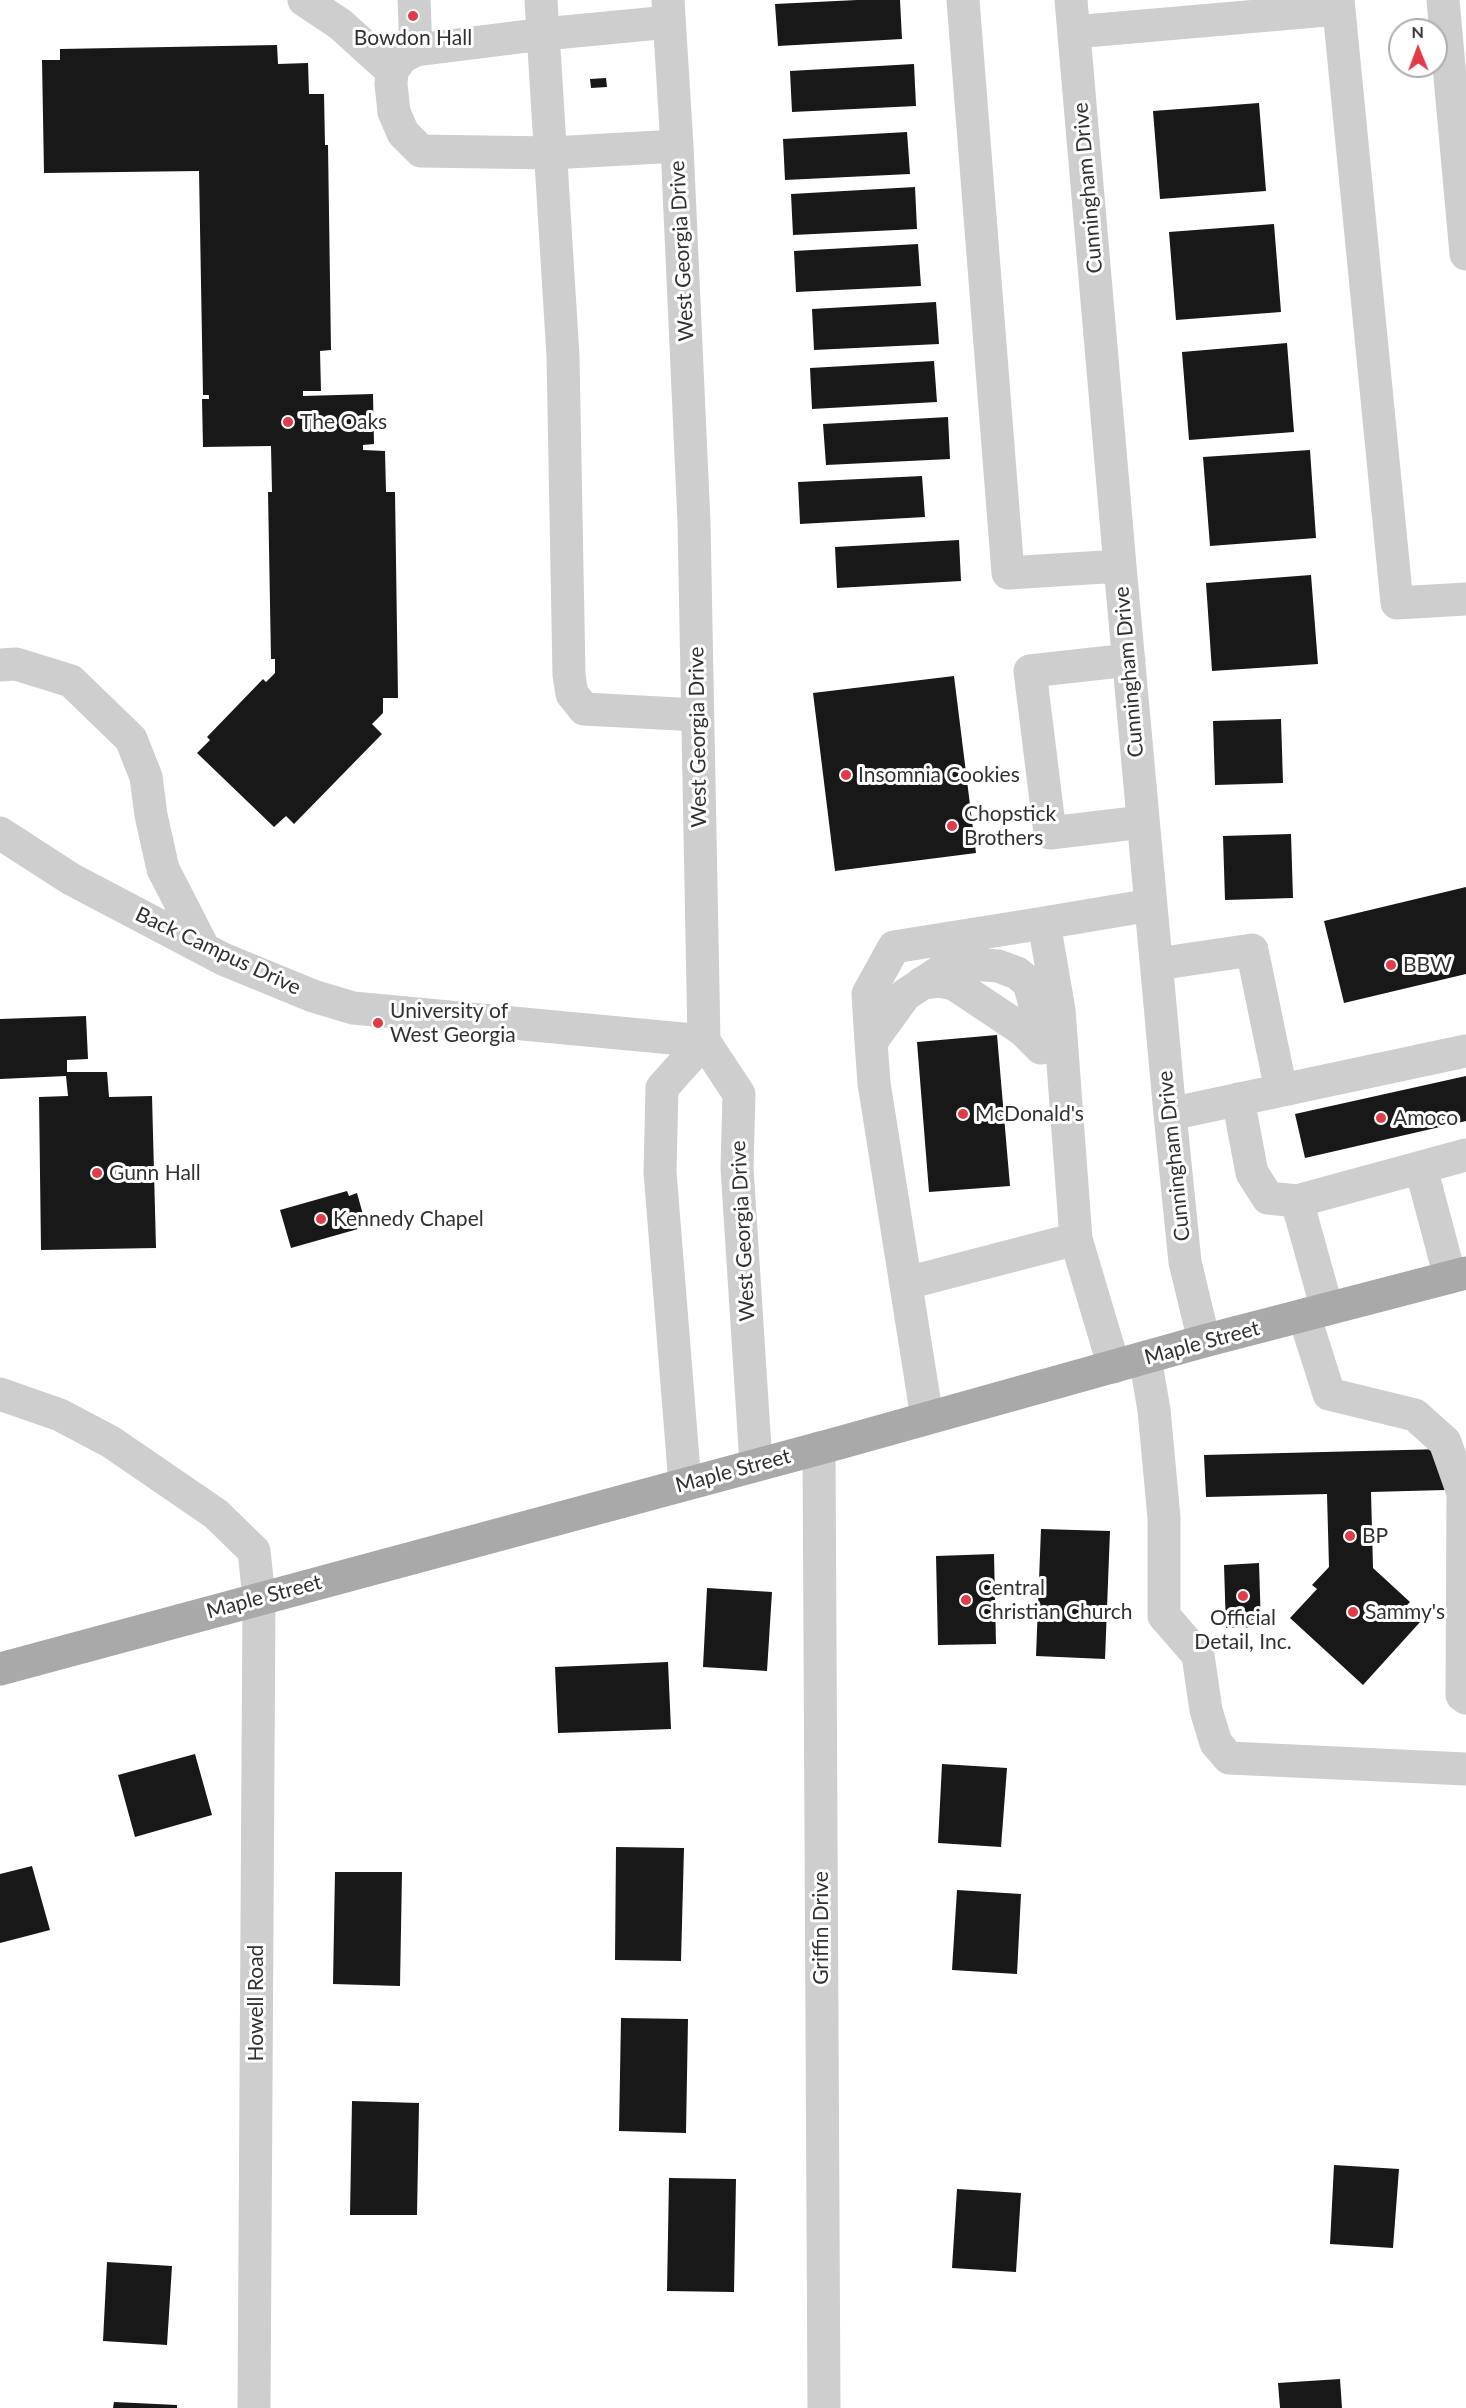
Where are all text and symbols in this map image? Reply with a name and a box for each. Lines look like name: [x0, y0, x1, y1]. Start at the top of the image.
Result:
marker: Bowdon Hall: [406, 9, 420, 23]
north arrow: [1388, 18, 1448, 78]
text: N: [1411, 22, 1424, 41]
place label: Bowdon Hall: [354, 25, 472, 51]
street label: Cunningham Drive: [1068, 101, 1108, 275]
street label: West Georgia Drive: [665, 160, 699, 342]
place label: The Oaks: [300, 409, 387, 435]
marker: The Oaks: [281, 415, 295, 429]
street label: Cunningham Drive: [1109, 585, 1149, 759]
street label: West Georgia Drive: [684, 646, 712, 828]
place label: Insomnia Cookies: [858, 762, 1020, 788]
marker: Insomnia Cookies: [839, 768, 853, 782]
place label: Chopstick Brothers: [964, 801, 1056, 851]
marker: Chopstick Brothers: [945, 819, 959, 833]
street label: Back Campus Drive: [131, 902, 305, 1000]
place label: BBW: [1403, 952, 1452, 978]
marker: BBW: [1384, 958, 1398, 972]
place label: University of West Georgia: [390, 998, 516, 1048]
marker: University of West Georgia: [371, 1016, 385, 1030]
street label: Cunningham Drive: [1153, 1069, 1195, 1243]
place label: McDonald's: [975, 1101, 1084, 1127]
place label: Amoco: [1393, 1105, 1458, 1131]
marker: McDonald's: [956, 1107, 970, 1121]
marker: Amoco: [1374, 1111, 1388, 1125]
street label: West Georgia Drive: [726, 1140, 760, 1322]
place label: Gunn Hall: [109, 1160, 201, 1186]
marker: Gunn Hall: [90, 1166, 104, 1180]
place label: Kennedy Chapel: [333, 1206, 484, 1232]
marker: Kennedy Chapel: [314, 1212, 328, 1226]
street label: Maple Street: [1142, 1316, 1262, 1370]
street label: Maple Street: [673, 1444, 793, 1498]
place label: BP: [1362, 1523, 1388, 1549]
marker: BP: [1343, 1529, 1357, 1543]
street label: Maple Street: [204, 1570, 324, 1624]
place label: Central Christian Church: [978, 1575, 1132, 1625]
marker: Official Detail, Inc.: [1236, 1589, 1250, 1603]
marker: Central Christian Church: [959, 1593, 973, 1607]
place label: Sammy's: [1365, 1599, 1445, 1625]
place label: Official Detail, Inc.: [1194, 1605, 1292, 1655]
marker: Sammy's: [1346, 1605, 1360, 1619]
street label: Griffin Drive: [808, 1871, 834, 1985]
street label: Howell Road: [243, 1945, 269, 2061]

